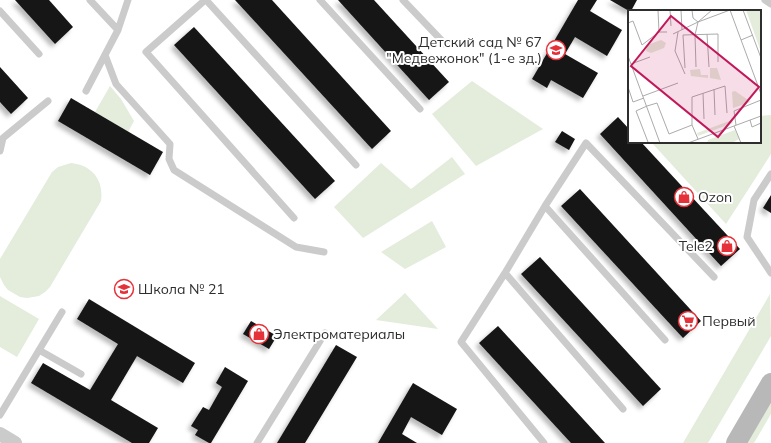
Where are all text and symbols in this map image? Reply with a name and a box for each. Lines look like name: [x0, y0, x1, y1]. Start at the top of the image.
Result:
inset map: [628, 10, 761, 143]
place label: Детский сад № 67 "Медвежонок" (1-е зд.): [386, 33, 542, 67]
school or university icon: Детский сад № 67 "Медвежонок" (1-е зд.): [545, 39, 567, 61]
shop icon: Ozon: [673, 186, 695, 208]
place label: Ozon: [698, 188, 732, 206]
shop icon: Tele2: [716, 235, 738, 257]
place label: Tele2: [679, 237, 713, 255]
school or university icon: Школа № 21: [113, 278, 135, 300]
place label: Школа № 21: [138, 280, 225, 298]
supermarket icon: Первый: [677, 310, 699, 332]
place label: Первый: [702, 312, 756, 330]
shop icon: Электроматериалы: [248, 323, 270, 345]
place label: Электроматериалы: [273, 325, 405, 343]

